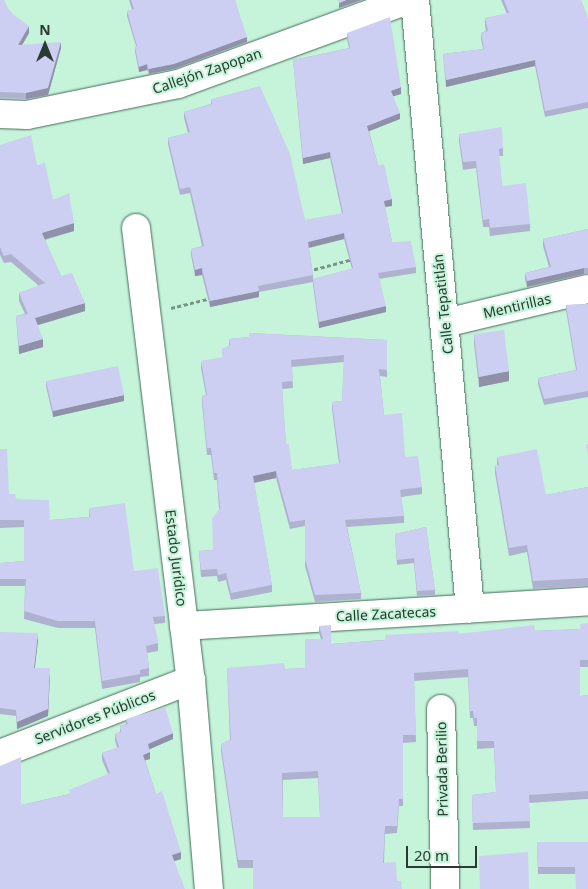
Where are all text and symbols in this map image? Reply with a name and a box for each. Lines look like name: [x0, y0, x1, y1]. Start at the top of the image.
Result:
north arrow: [20, 20, 70, 70]
text: N: [39, 20, 51, 39]
street label: Callejón Zapopan: [150, 44, 264, 98]
street label: Calle Tepatitlán: [429, 253, 457, 355]
street label: Mentirillas: [481, 290, 553, 322]
street label: Estado Jurídico: [162, 509, 190, 607]
street label: Calle Zacatecas: [336, 603, 436, 625]
street label: Servidores Públicos: [32, 686, 158, 748]
street label: Privada Berilio: [433, 721, 451, 817]
scale bar: [408, 836, 479, 868]
text: 20 m: [414, 845, 449, 865]

